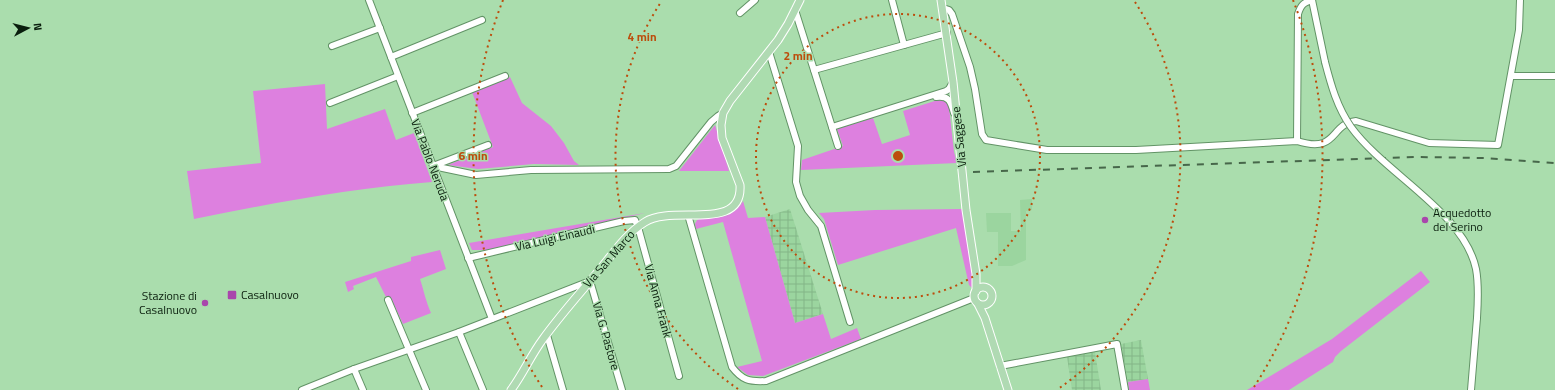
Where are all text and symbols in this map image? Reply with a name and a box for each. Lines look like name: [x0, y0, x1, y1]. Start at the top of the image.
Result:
north arrow: [8, 8, 48, 48]
text: N: [30, 22, 46, 32]
text: 4 min: [627, 27, 657, 46]
text: 2 min: [783, 46, 813, 65]
street label: Via Saggese: [946, 106, 971, 168]
street label: Via Pablo Neruda: [406, 116, 455, 204]
text: 6 min: [458, 146, 488, 165]
centre of rings: [891, 149, 905, 163]
place label: Acquedotto del Serino: [1433, 203, 1491, 236]
marker: Acquedotto del Serino: [1420, 215, 1430, 225]
street label: Via Luigi Einaudi: [513, 219, 597, 256]
street label: Via San Marco: [578, 225, 639, 292]
street label: Via Anna Frank: [640, 262, 677, 340]
place label: Casalnuovo: [241, 285, 299, 304]
place label: Stazione di Casalnuovo: [139, 286, 197, 319]
marker: Casalnuovo: [226, 289, 238, 301]
marker: Stazione di Casalnuovo: [200, 298, 210, 308]
street label: Via G. Pastore: [588, 300, 625, 372]

